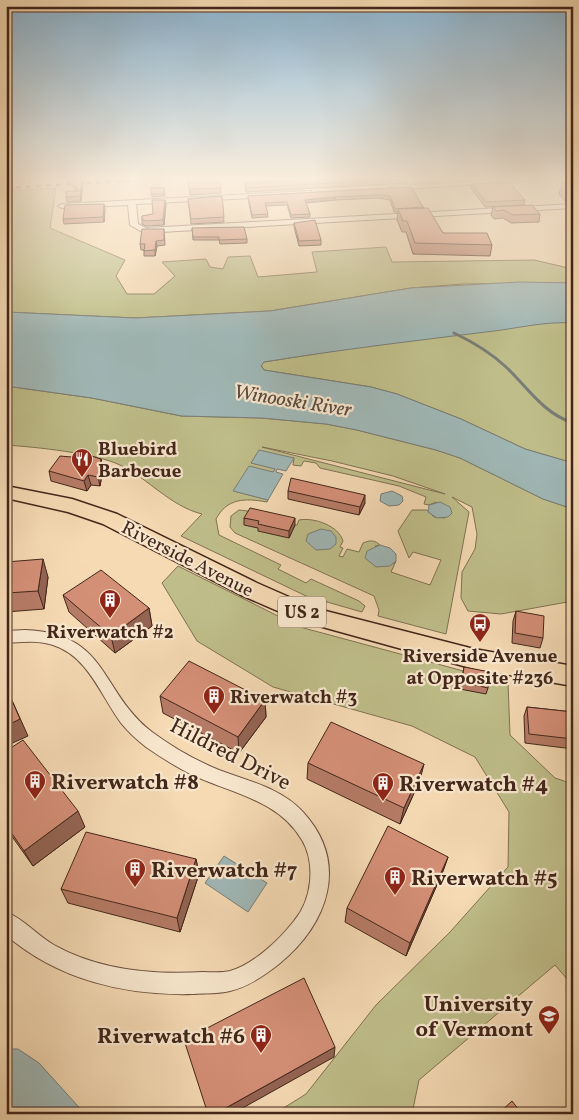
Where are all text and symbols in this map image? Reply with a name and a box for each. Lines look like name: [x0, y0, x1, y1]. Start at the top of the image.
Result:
water label: Winooski River: [232, 379, 354, 425]
place label: Bluebird Barbecue: [98, 437, 182, 485]
restaurant icon: Bluebird Barbecue: [70, 447, 94, 478]
street label: Riverside Avenue: [117, 515, 258, 604]
building icon: Riverwatch #2: [98, 588, 122, 619]
road number: US 2: [278, 596, 326, 628]
bus stop icon: Riverside Avenue at Opposite #236: [468, 612, 492, 643]
place label: Riverwatch #2: [46, 620, 174, 646]
place label: Riverside Avenue at Opposite #236: [403, 644, 558, 692]
building icon: Riverwatch #3: [202, 684, 226, 715]
place label: Riverwatch #3: [230, 685, 357, 711]
street label: Hildred Drive: [164, 711, 296, 799]
place label: Riverwatch #8: [51, 768, 199, 799]
building icon: Riverwatch #8: [23, 769, 47, 800]
place label: Riverwatch #4: [399, 770, 548, 801]
building icon: Riverwatch #4: [371, 771, 395, 802]
place label: Riverwatch #7: [151, 856, 297, 887]
building icon: Riverwatch #7: [123, 857, 147, 888]
place label: Riverwatch #5: [411, 864, 558, 895]
building icon: Riverwatch #5: [383, 865, 407, 896]
place label: University of Vermont: [415, 990, 534, 1046]
school or university icon: University of Vermont: [537, 1004, 561, 1035]
place label: Riverwatch #6: [97, 1022, 245, 1053]
building icon: Riverwatch #6: [249, 1023, 273, 1054]

